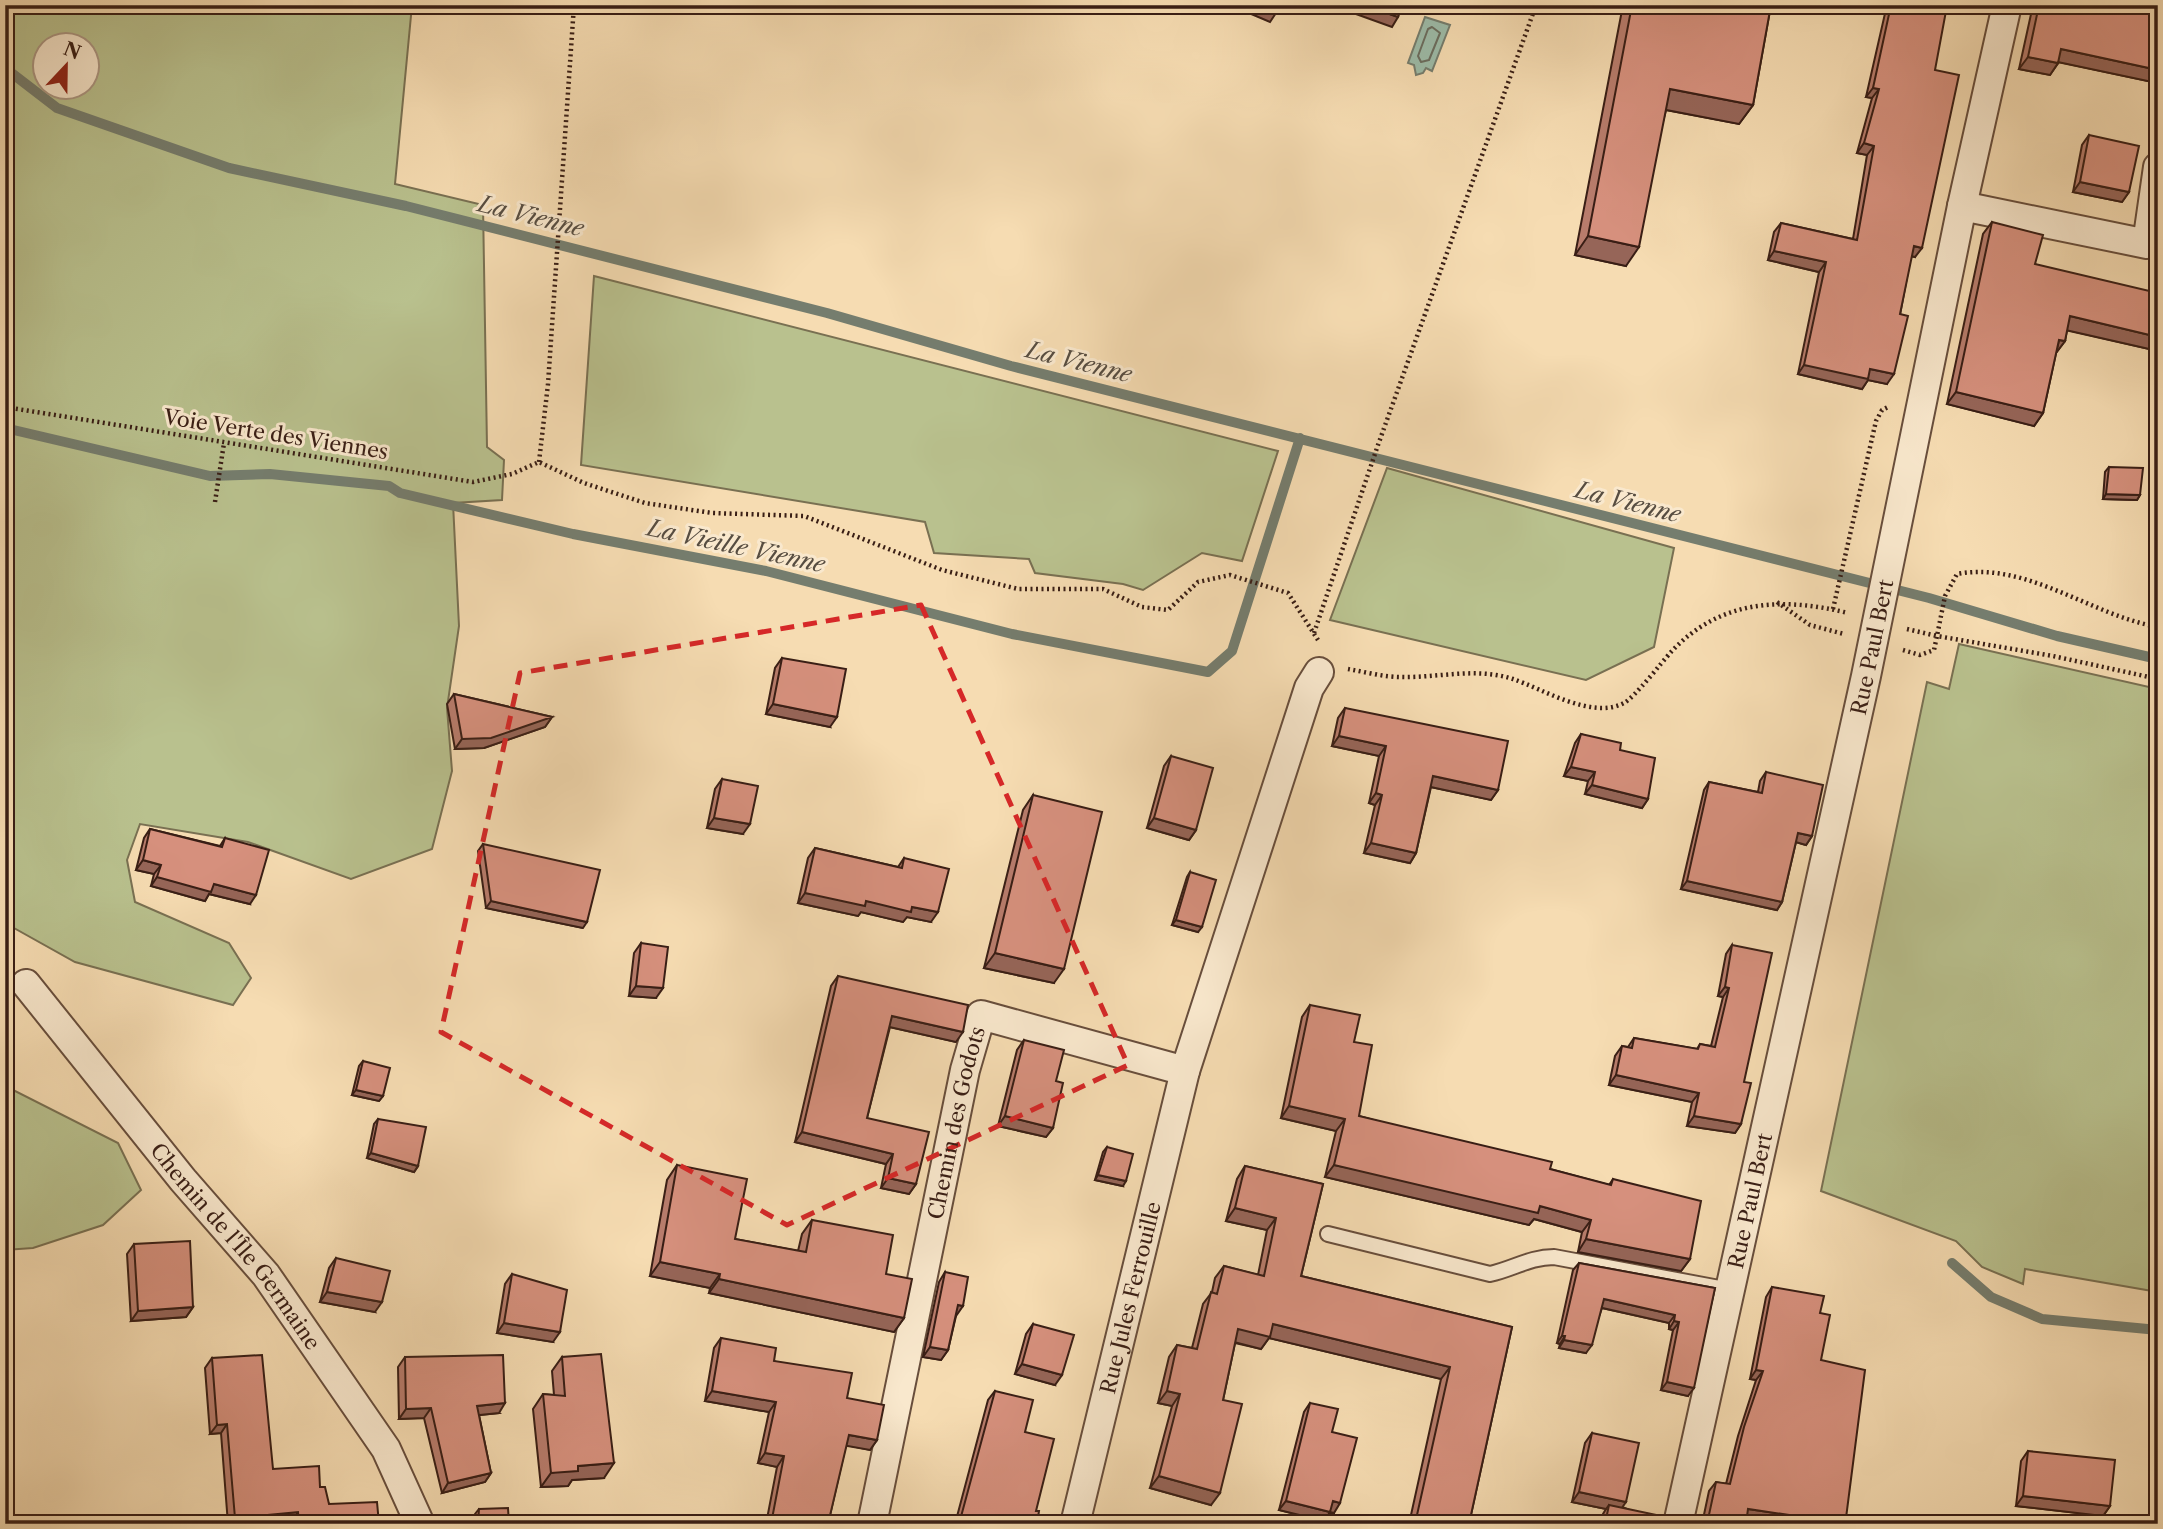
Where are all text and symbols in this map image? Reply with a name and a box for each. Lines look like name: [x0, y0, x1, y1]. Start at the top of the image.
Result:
north arrow: [32, 32, 102, 102]
text: N: [60, 37, 84, 64]
water label: La Vienne: [473, 189, 587, 243]
water label: La Vienne: [1021, 335, 1135, 389]
street label: Voie Verte des Viennes: [161, 404, 390, 464]
water label: La Vienne: [1570, 475, 1684, 529]
water label: La Vieille Vienne: [643, 513, 828, 579]
street label: Rue Paul Bert: [1845, 577, 1898, 717]
street label: Chemin des Godots: [922, 1023, 990, 1221]
street label: Rue Paul Bert: [1723, 1130, 1777, 1271]
street label: Chemin de l'Île Germaine: [146, 1138, 326, 1354]
street label: Rue Jules Ferrouille: [1095, 1199, 1165, 1396]

